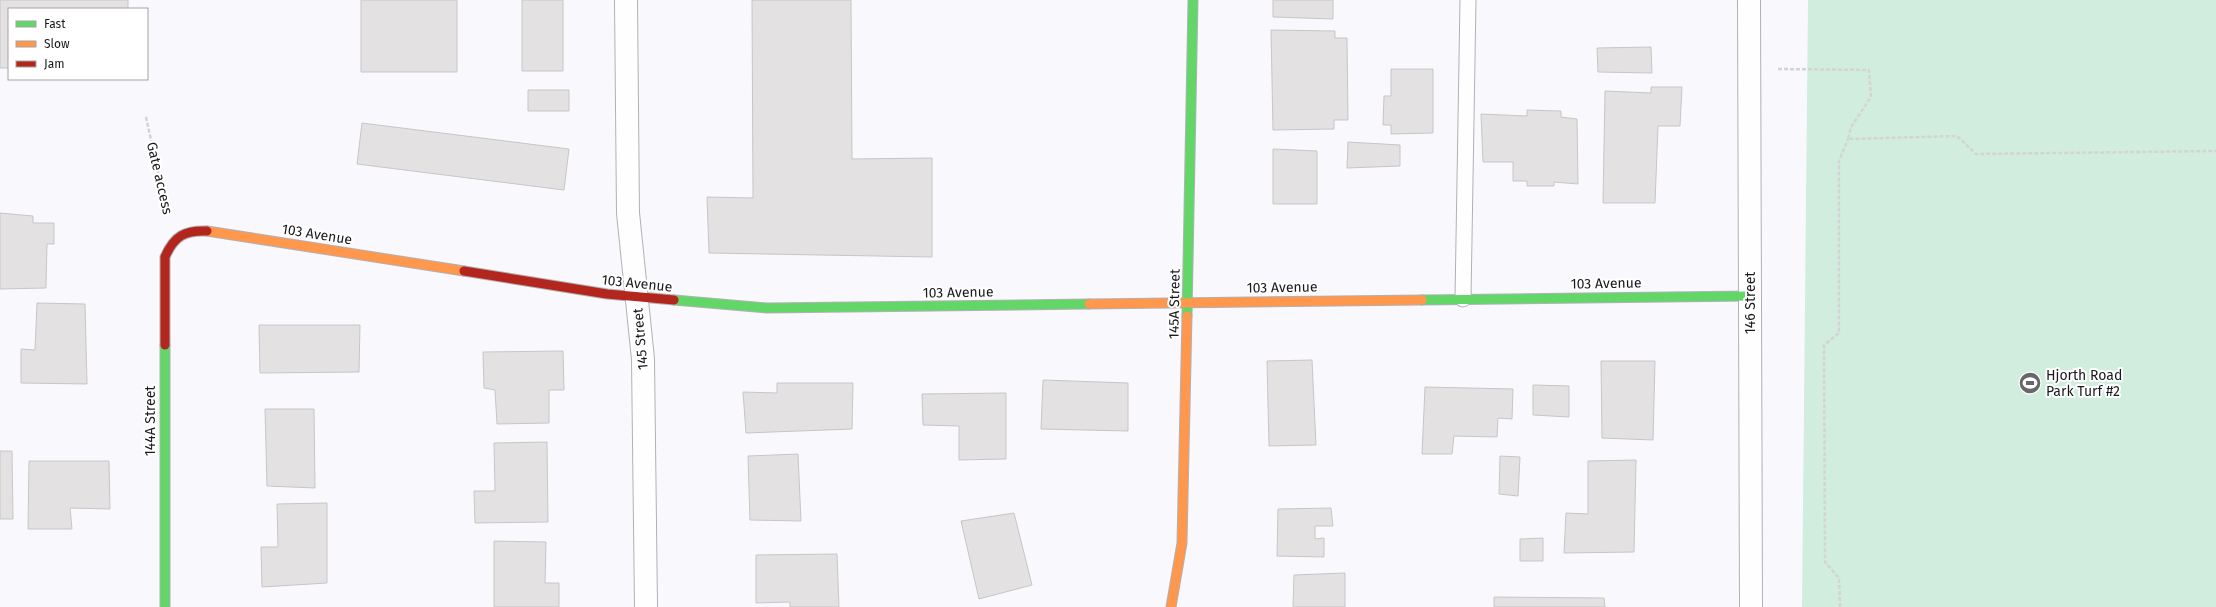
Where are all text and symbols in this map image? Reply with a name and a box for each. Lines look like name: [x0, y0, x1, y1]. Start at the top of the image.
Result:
legend: [8, 8, 148, 80]
text: Fast: [44, 17, 66, 31]
text: Slow: [44, 37, 70, 51]
text: Jam: [44, 57, 64, 71]
street label: Gate access: [143, 140, 176, 216]
street label: 103 Avenue: [281, 221, 353, 248]
street label: 145A Street: [1165, 268, 1184, 339]
street label: 103 Avenue: [601, 271, 673, 296]
street label: 146 Street: [1742, 271, 1759, 334]
street label: 103 Avenue: [1570, 274, 1642, 293]
street label: 103 Avenue: [1246, 278, 1318, 297]
street label: 103 Avenue: [922, 283, 994, 302]
street label: 145 Street: [629, 306, 652, 371]
place label: Hjorth Road Park Turf #2: [2046, 367, 2122, 400]
sports icon: Hjorth Road Park Turf #2: [2017, 370, 2043, 396]
street label: 144A Street: [142, 385, 159, 456]

